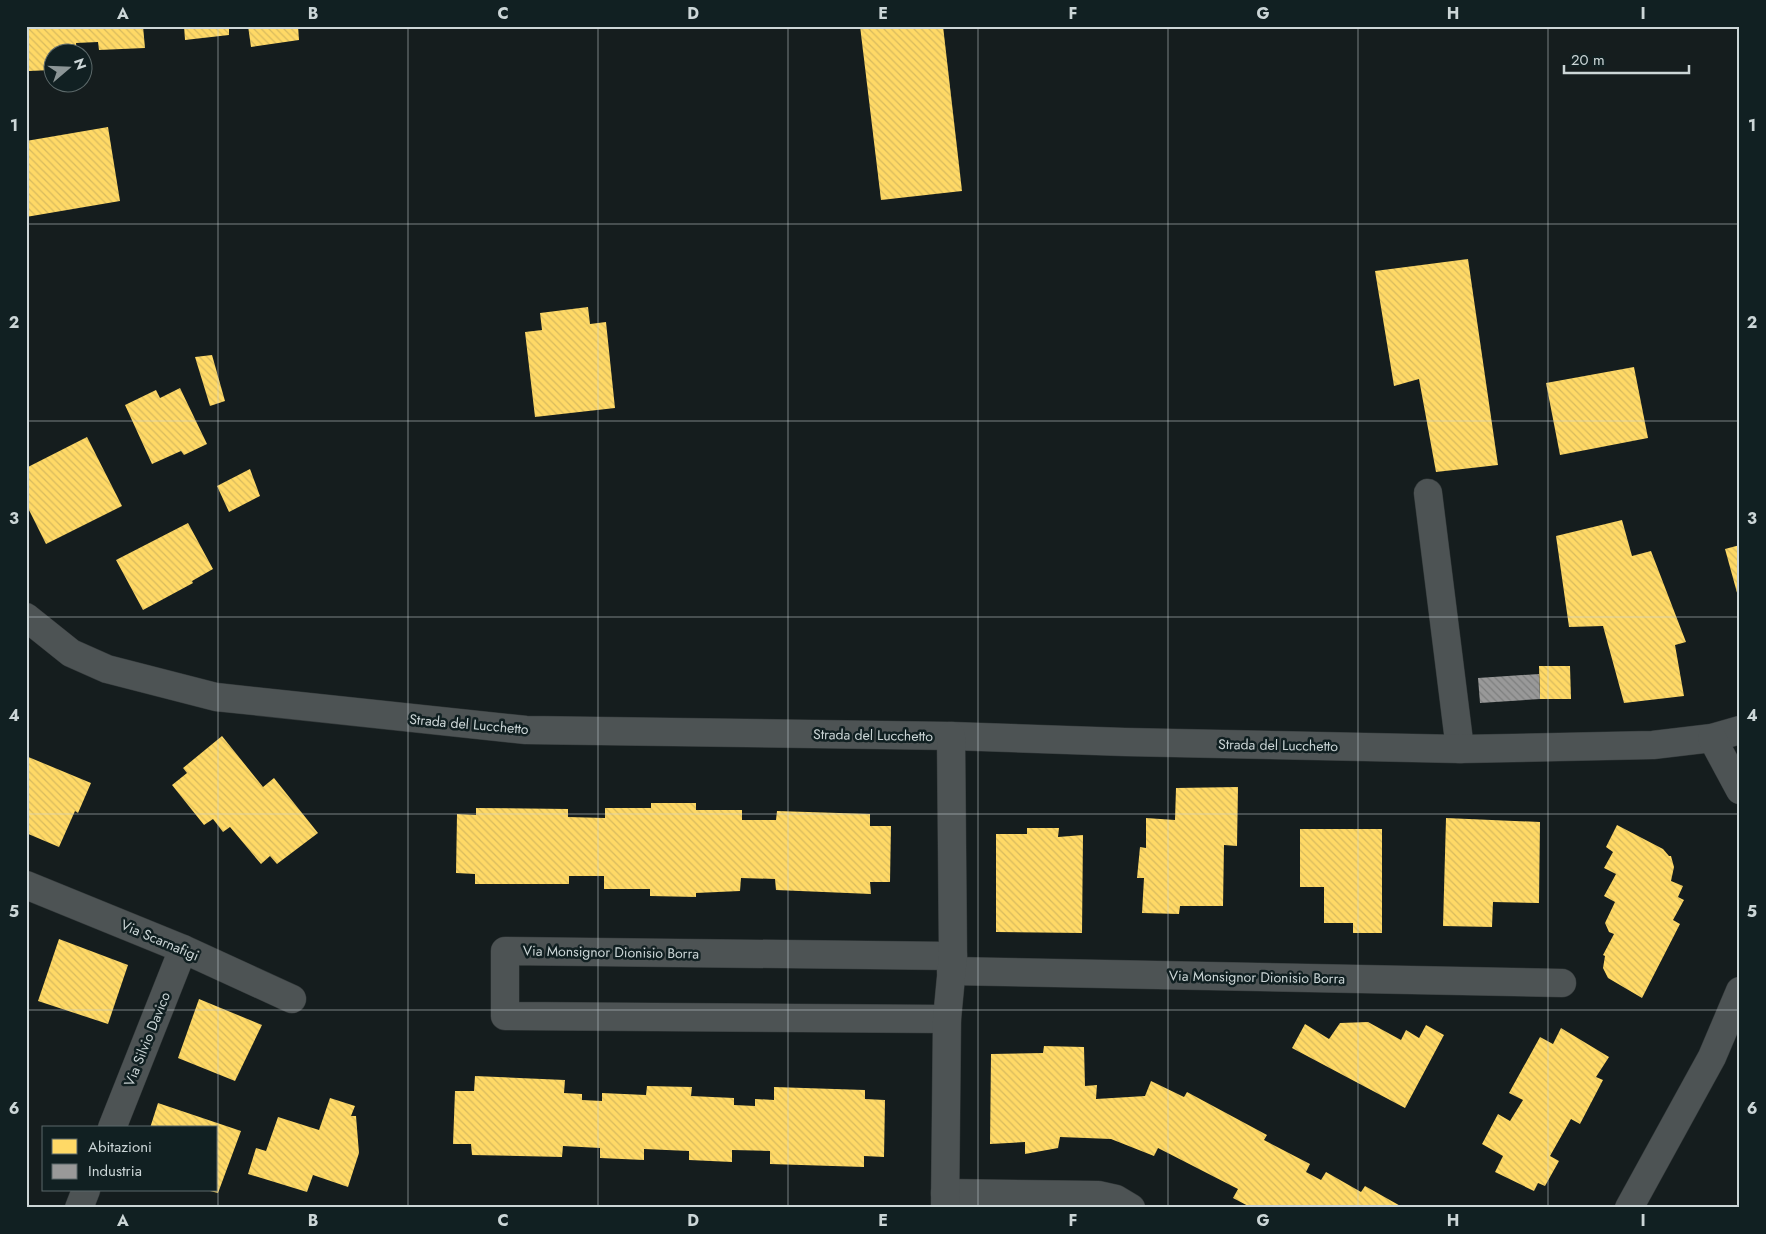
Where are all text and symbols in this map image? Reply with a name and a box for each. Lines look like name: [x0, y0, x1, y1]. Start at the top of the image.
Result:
text: A: [116, 2, 129, 25]
text: B: [308, 2, 318, 25]
text: C: [497, 2, 509, 25]
text: D: [687, 2, 699, 25]
text: E: [878, 2, 888, 25]
text: F: [1069, 2, 1077, 25]
text: G: [1256, 2, 1270, 25]
text: H: [1447, 2, 1459, 25]
text: I: [1640, 2, 1646, 25]
north arrow: [42, 42, 92, 92]
scale bar: [1564, 42, 1688, 74]
text: 20 m: [1571, 49, 1605, 71]
text: N: [69, 55, 92, 72]
text: 1: [10, 114, 18, 137]
text: 1: [1748, 114, 1756, 137]
text: 2: [9, 311, 19, 334]
text: 2: [1747, 311, 1757, 334]
text: 3: [9, 507, 19, 530]
text: 3: [1747, 507, 1757, 530]
text: 4: [8, 704, 20, 727]
text: 4: [1746, 704, 1758, 727]
street label: Strada del Lucchetto: [408, 709, 530, 739]
street label: Strada del Lucchetto: [813, 724, 933, 746]
street label: Strada del Lucchetto: [1218, 734, 1338, 756]
text: 5: [9, 900, 19, 923]
text: 5: [1747, 900, 1757, 923]
street label: Via Scarnafigi: [118, 915, 202, 965]
street label: Via Monsignor Dionisio Borra: [523, 940, 699, 964]
street label: Via Monsignor Dionisio Borra: [1169, 965, 1345, 989]
street label: Via Silvio Davico: [119, 988, 175, 1089]
text: 6: [9, 1097, 19, 1120]
text: 6: [1747, 1097, 1757, 1120]
legend: [42, 1126, 218, 1192]
text: Abitazioni: [88, 1136, 152, 1158]
text: Industria: [88, 1160, 142, 1182]
text: A: [116, 1209, 129, 1232]
text: B: [308, 1209, 318, 1232]
text: C: [497, 1209, 509, 1232]
text: D: [687, 1209, 699, 1232]
text: E: [878, 1209, 888, 1232]
text: F: [1069, 1209, 1077, 1232]
text: G: [1256, 1209, 1270, 1232]
text: H: [1447, 1209, 1459, 1232]
text: I: [1640, 1209, 1646, 1232]

